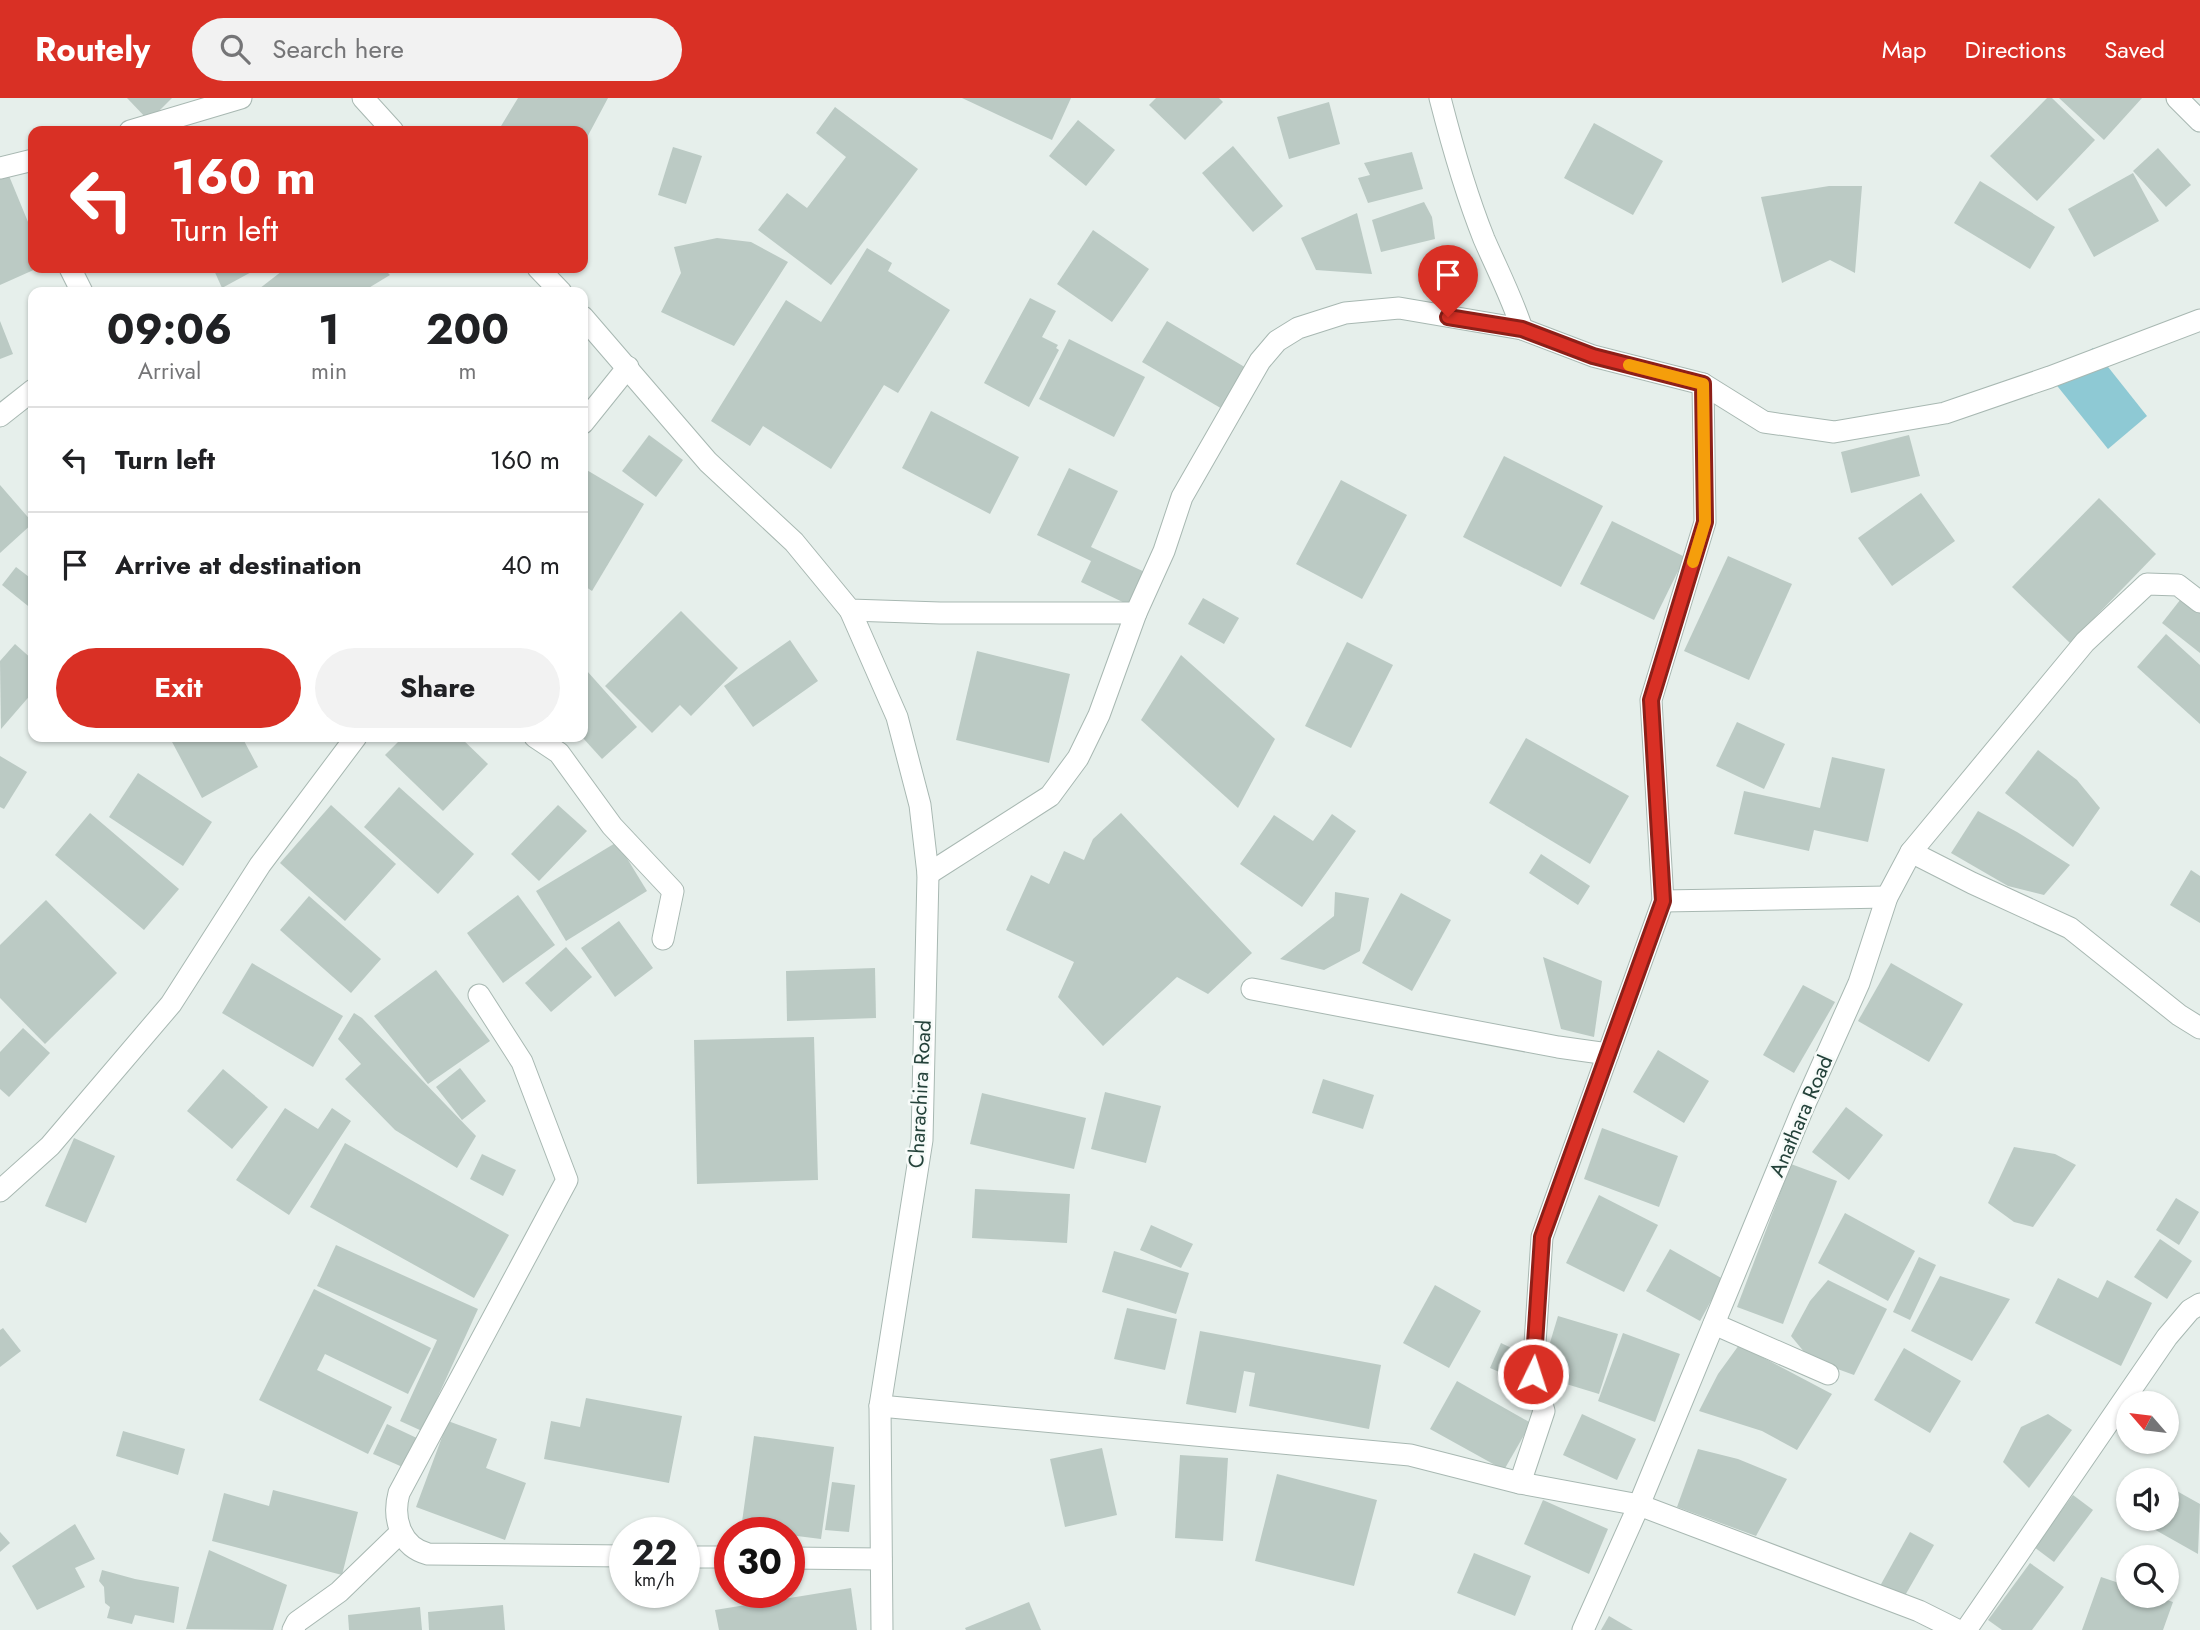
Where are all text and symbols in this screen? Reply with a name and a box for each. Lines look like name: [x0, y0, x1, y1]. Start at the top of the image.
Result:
search box: [192, 18, 682, 81]
text: Routely: [35, 26, 150, 73]
icon: search: [216, 30, 254, 68]
text: Search here: [272, 30, 404, 68]
text: Map: [1882, 32, 1927, 67]
text: Directions: [1965, 32, 2066, 67]
text: Saved: [2104, 32, 2165, 67]
text: 160 m: [171, 142, 316, 212]
icon: left: [56, 154, 147, 245]
text: Turn left: [171, 207, 278, 253]
pin: [1418, 245, 1478, 317]
icon: arrive: [1429, 256, 1467, 294]
text: 09:06: [107, 299, 232, 360]
text: 1: [318, 299, 340, 360]
text: 200: [426, 299, 509, 360]
text: Arrival: [138, 354, 201, 388]
text: min: [311, 354, 347, 388]
text: m: [459, 354, 476, 388]
icon: left: [56, 441, 94, 479]
text: Turn left: [115, 441, 215, 479]
text: 160 m: [490, 441, 560, 479]
icon: arrive: [56, 546, 94, 584]
text: Arrive at destination: [115, 546, 362, 584]
text: 40 m: [501, 546, 560, 584]
button: Exit: [56, 648, 301, 728]
button: Share: [315, 648, 560, 728]
street label: Charachira Road: [901, 1019, 939, 1169]
street label: Anathara Road: [1762, 1050, 1840, 1182]
position arrow: [1496, 1337, 1570, 1411]
north arrow: [2116, 1391, 2179, 1454]
map controls: [2116, 1391, 2179, 1608]
button: sound: [2116, 1468, 2179, 1531]
speed limit sign: 30: [714, 1517, 805, 1608]
text: 22: [632, 1528, 677, 1578]
button: search: [2116, 1545, 2179, 1608]
text: km/h: [634, 1567, 675, 1593]

